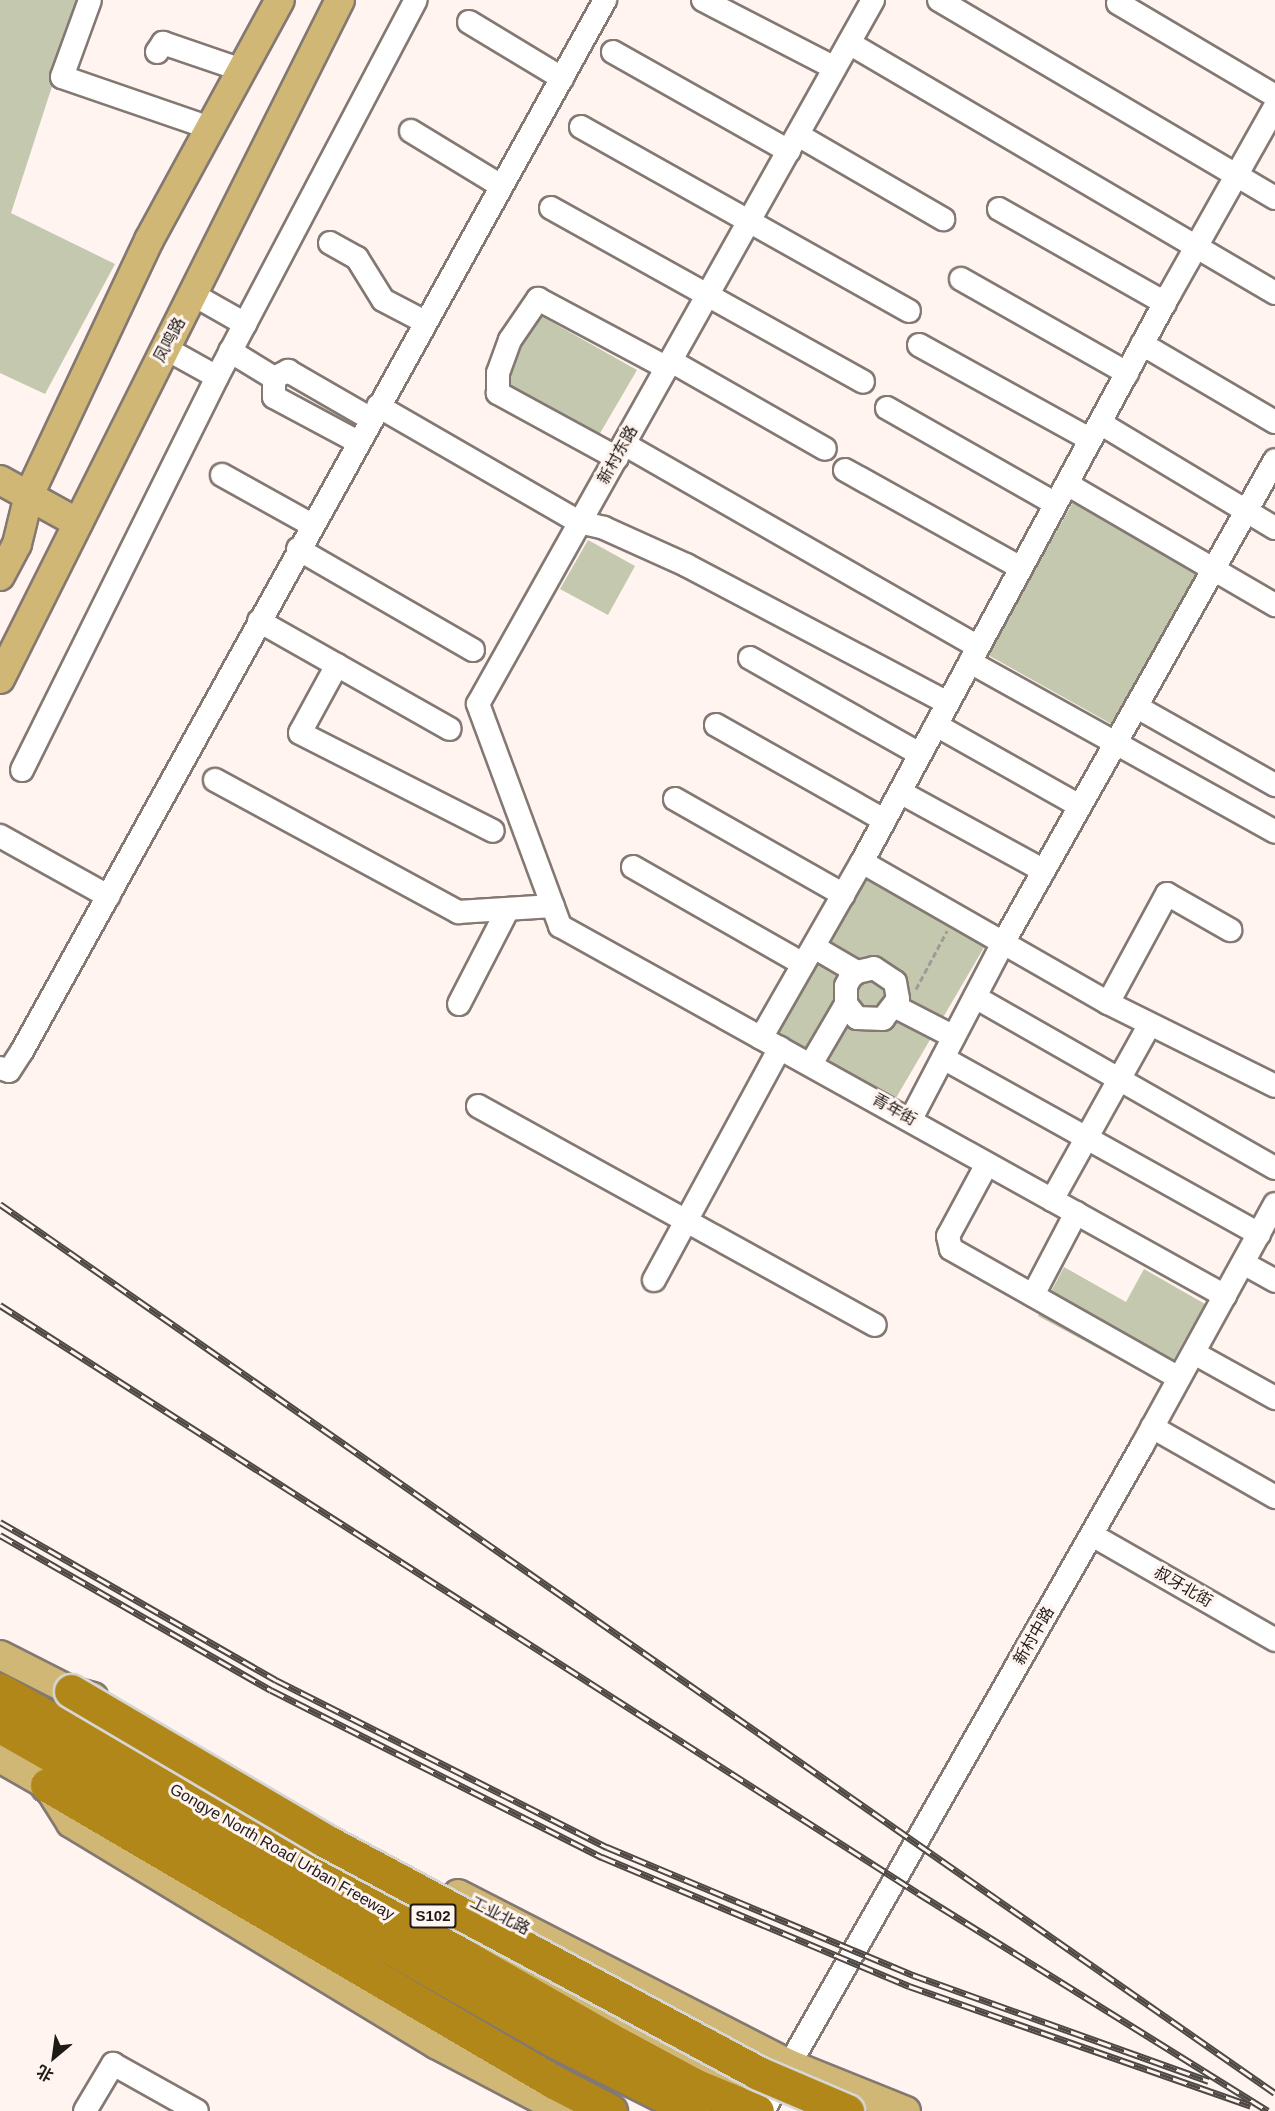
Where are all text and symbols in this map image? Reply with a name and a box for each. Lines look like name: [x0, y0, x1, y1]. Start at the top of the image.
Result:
street label: 凤鸣路: [150, 314, 190, 366]
street label: 新村东路: [594, 422, 642, 488]
street label: 青年街: [868, 1090, 920, 1130]
street label: 叔牙北街: [1150, 1563, 1216, 1611]
street label: 新村中路: [1010, 1603, 1058, 1669]
street label: Gongye North Road Urban Freeway: [166, 1780, 398, 1924]
street label: 工业北路: [467, 1893, 533, 1939]
road number: S102: [409, 1904, 457, 1928]
north arrow: [24, 2027, 84, 2087]
text: 北: [34, 2062, 56, 2085]

